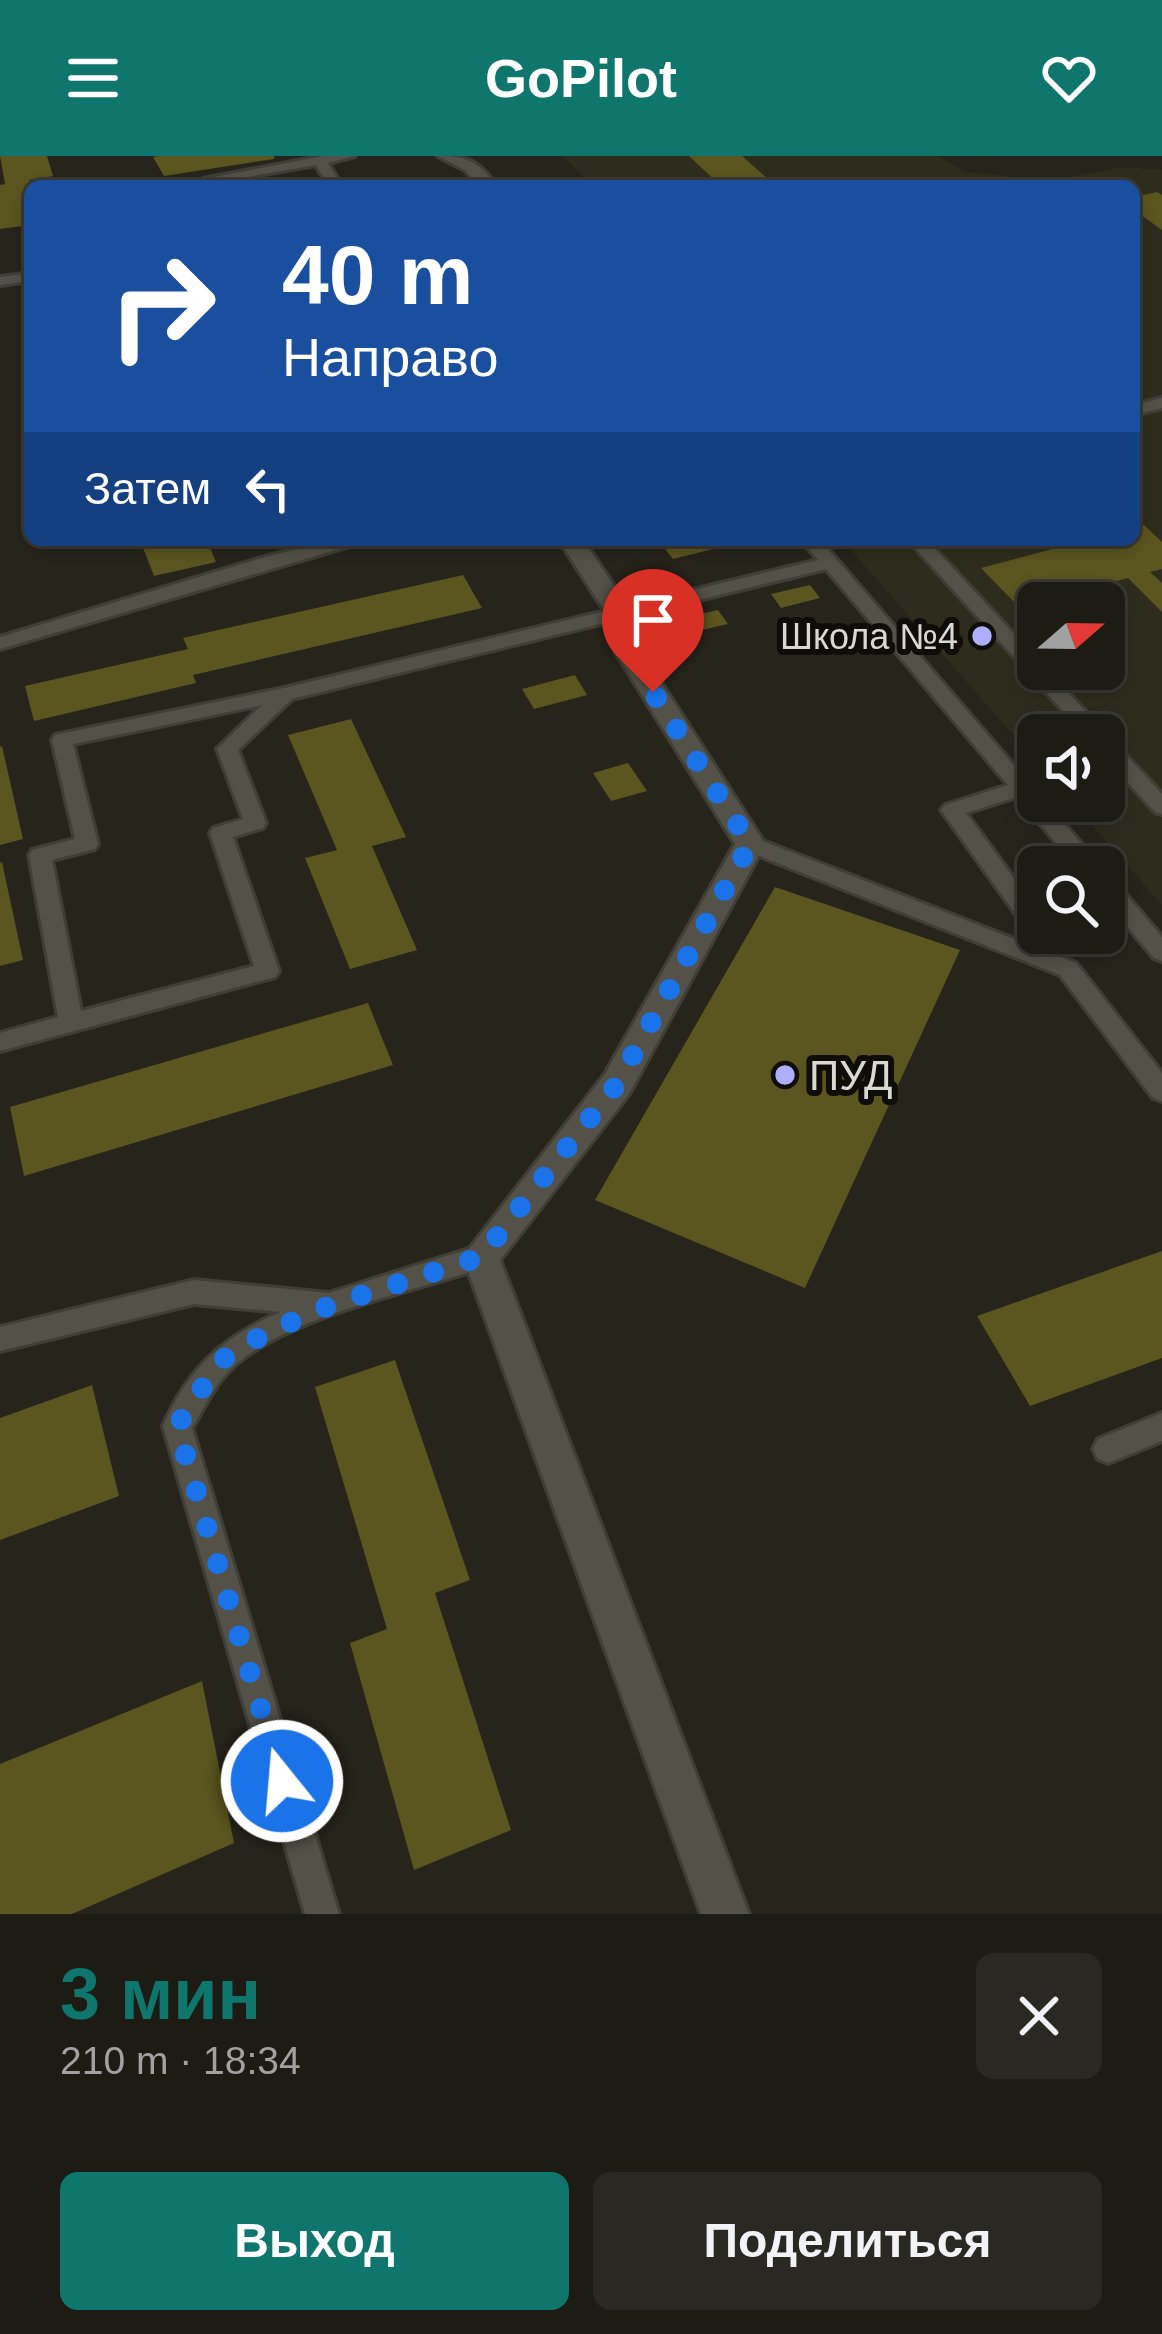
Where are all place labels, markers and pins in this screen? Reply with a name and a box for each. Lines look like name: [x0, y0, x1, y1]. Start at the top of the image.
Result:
pin: [602, 569, 704, 692]
place label: Школа №4: [780, 616, 958, 657]
marker: Школа №4: [969, 623, 995, 649]
place label: ПУД: [809, 1052, 892, 1099]
marker: ПУД: [772, 1062, 798, 1088]

